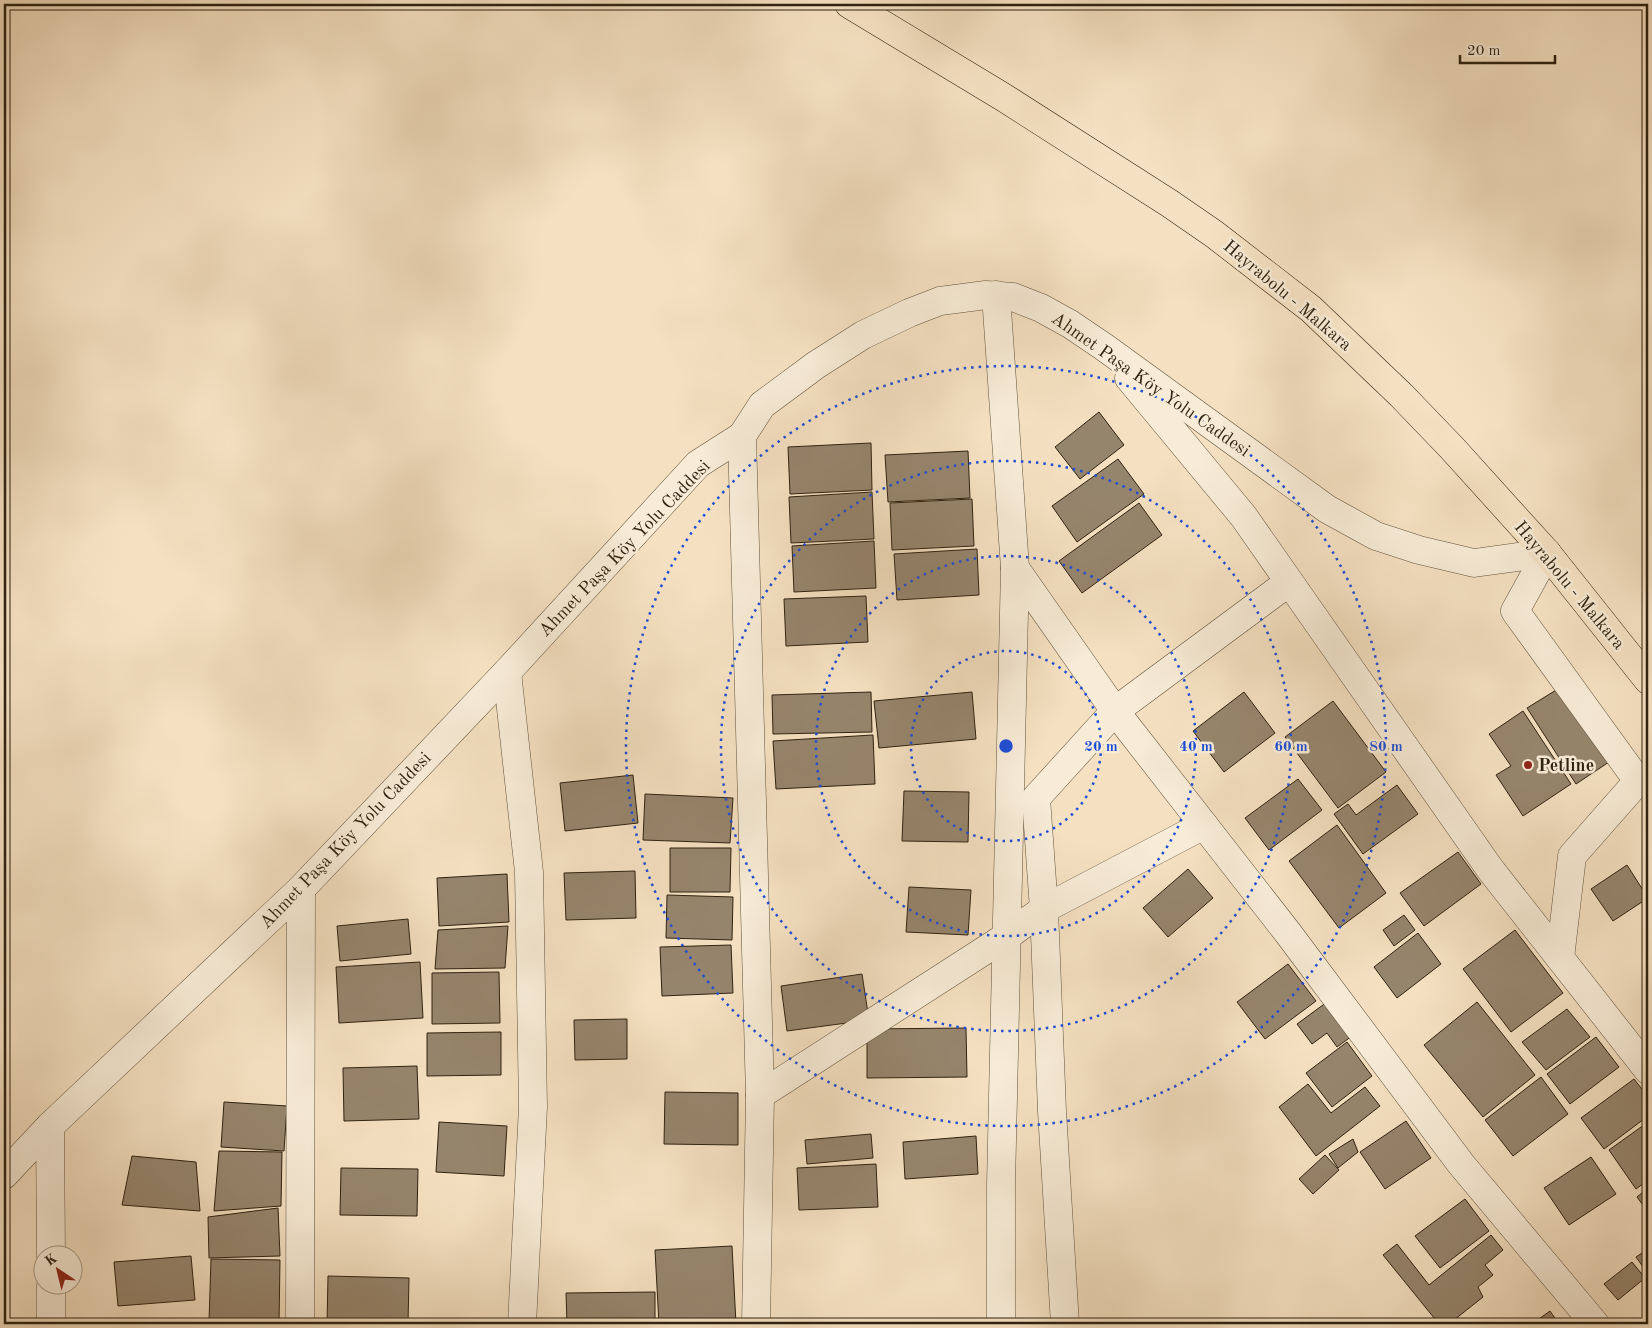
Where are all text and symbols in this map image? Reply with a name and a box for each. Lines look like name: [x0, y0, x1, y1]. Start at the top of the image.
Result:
scale bar: [1460, 32, 1554, 64]
text: 20 m: [1467, 44, 1501, 59]
street label: Hayrabolu - Malkara: [1220, 237, 1355, 355]
street label: Ahmet Paşa Köy Yolu Caddesi: [1048, 309, 1253, 460]
street label: Ahmet Paşa Köy Yolu Caddesi: [536, 457, 714, 640]
street label: Hayrabolu - Malkara: [1510, 518, 1628, 653]
centre of rings: [997, 737, 1015, 755]
text: 20 m: [1084, 740, 1118, 755]
text: 40 m: [1179, 740, 1213, 755]
text: 60 m: [1274, 740, 1308, 755]
text: 80 m: [1369, 740, 1403, 755]
street label: Ahmet Paşa Köy Yolu Caddesi: [257, 749, 435, 932]
place label: Petline: [1538, 757, 1594, 775]
marker: Petline: [1522, 759, 1534, 771]
north arrow: [32, 1246, 82, 1296]
text: K: [43, 1251, 60, 1269]

